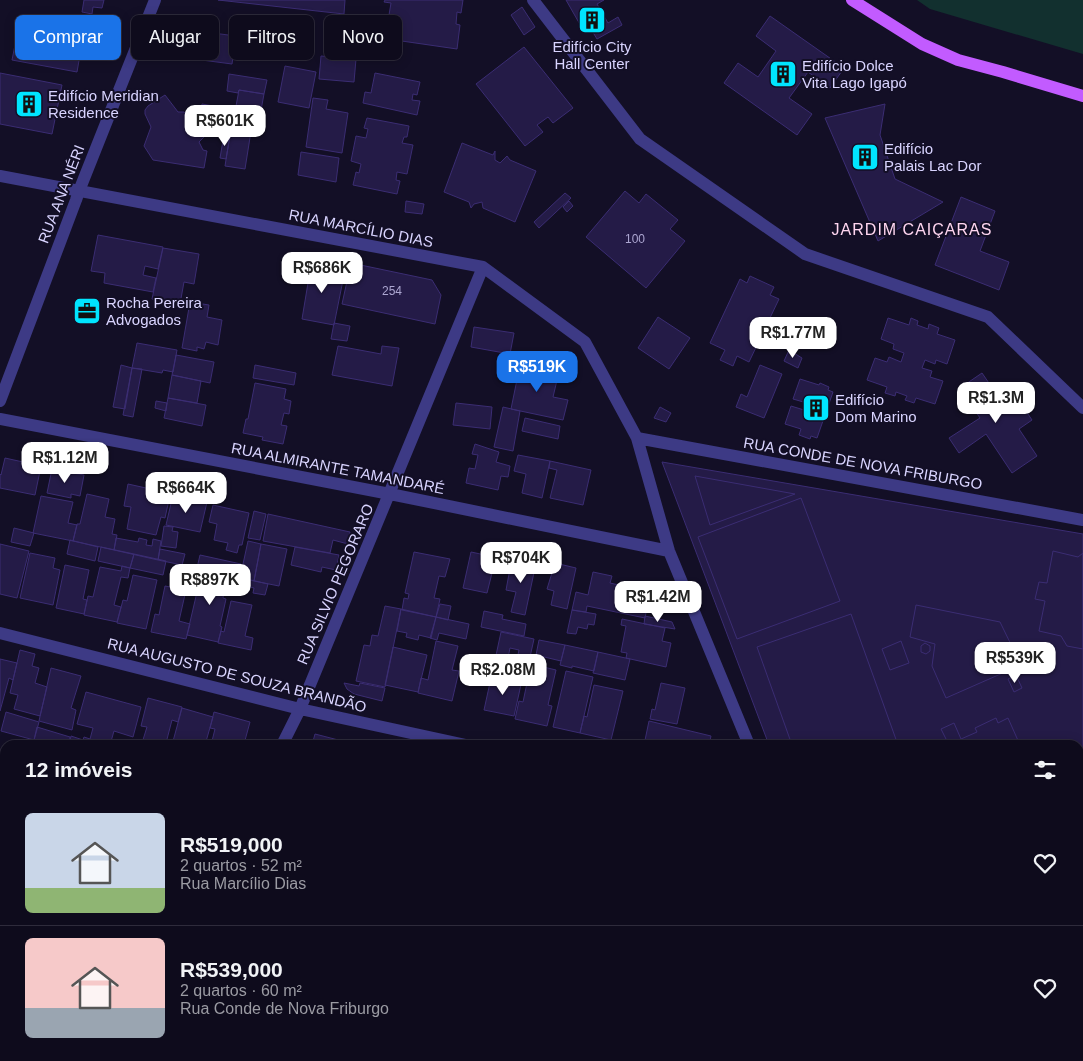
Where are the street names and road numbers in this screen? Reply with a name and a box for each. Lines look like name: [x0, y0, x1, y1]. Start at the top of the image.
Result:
street label: RUA ANA NÉRI: [34, 142, 88, 246]
street label: RUA MARCÍLIO DIAS: [287, 206, 435, 250]
street label: RUA CONDE DE NOVA FRIBURGO: [742, 434, 984, 492]
street label: RUA ALMIRANTE TAMANDARÉ: [230, 439, 446, 497]
street label: RUA SILVIO PEGORARO: [293, 501, 377, 667]
street label: RUA AUGUSTO DE SOUZA BRANDÃO: [106, 635, 368, 715]

